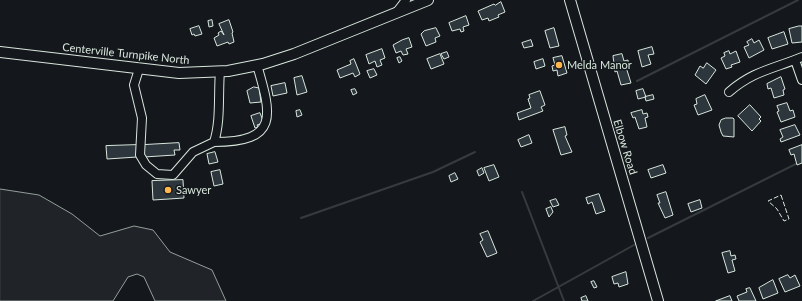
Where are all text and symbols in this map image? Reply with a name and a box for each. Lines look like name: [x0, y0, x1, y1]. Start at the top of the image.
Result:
street label: Centerville Turnpike North: [62, 41, 190, 67]
place label: Melda Manor: [567, 58, 632, 72]
marker: Melda Manor: [554, 60, 564, 70]
street label: Elbow Road: [610, 118, 640, 176]
place label: Sawyer: [176, 183, 211, 197]
marker: Sawyer: [163, 185, 173, 195]

